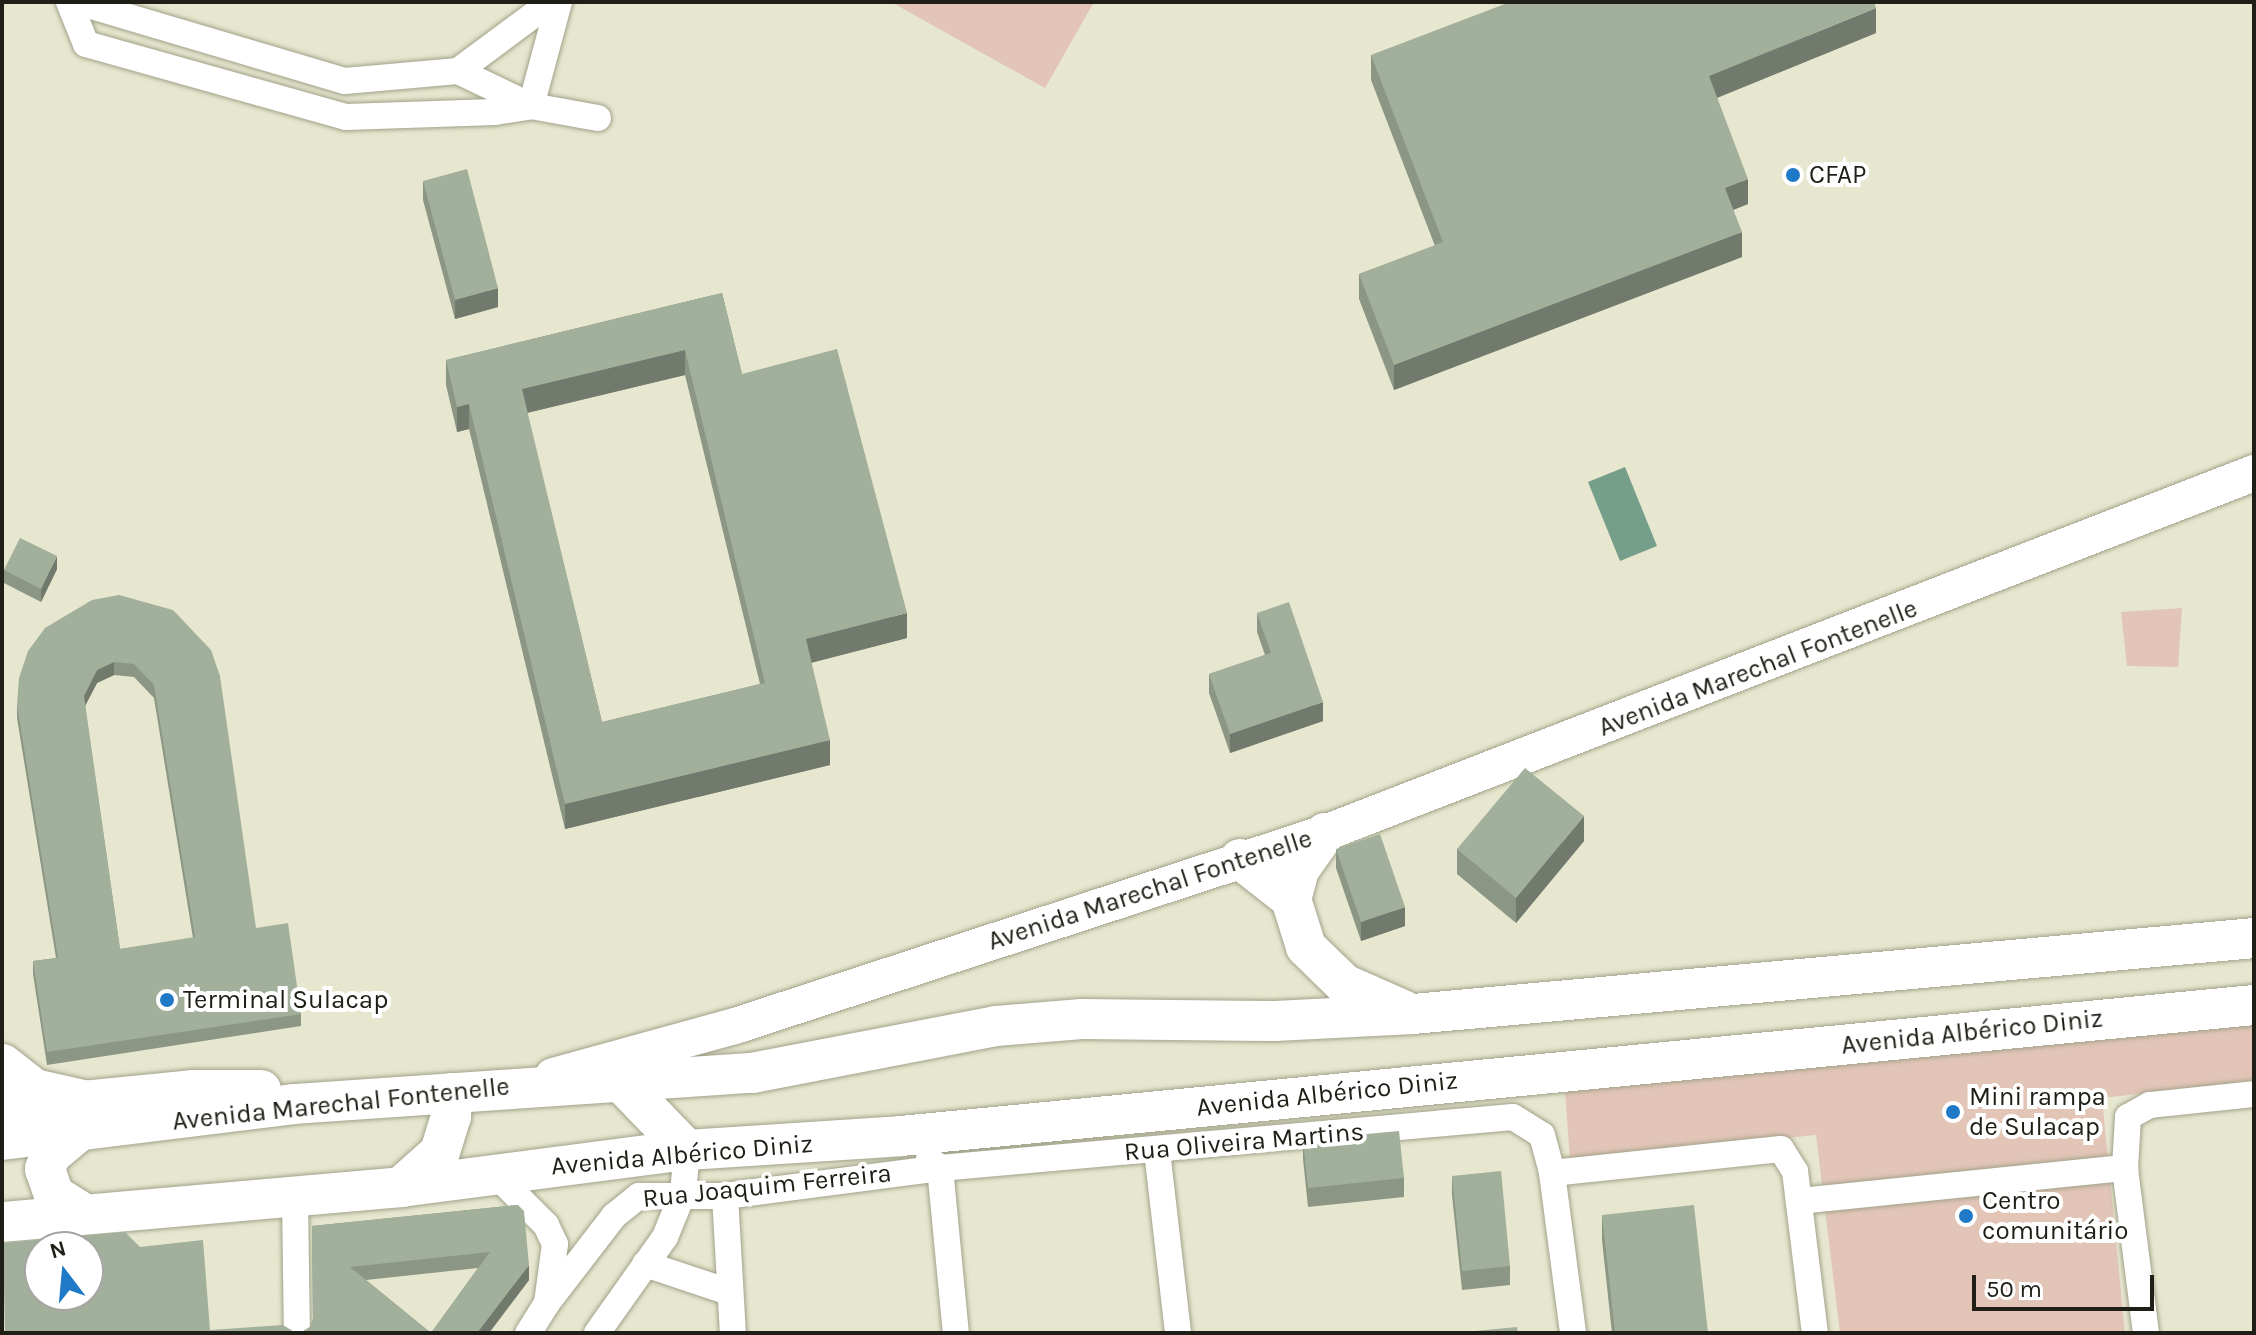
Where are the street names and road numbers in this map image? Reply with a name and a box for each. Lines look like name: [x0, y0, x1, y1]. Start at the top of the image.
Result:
street label: Avenida Marechal Fontenelle: [1594, 593, 1922, 743]
street label: Avenida Marechal Fontenelle: [984, 823, 1316, 957]
street label: Avenida Albérico Diniz: [1840, 1003, 2104, 1061]
street label: Avenida Albérico Diniz: [1195, 1065, 1459, 1123]
street label: Avenida Marechal Fontenelle: [171, 1071, 511, 1137]
street label: Rua Oliveira Martins: [1123, 1116, 1365, 1168]
street label: Avenida Albérico Diniz: [550, 1128, 814, 1182]
street label: Rua Joaquim Ferreira: [641, 1157, 893, 1215]

